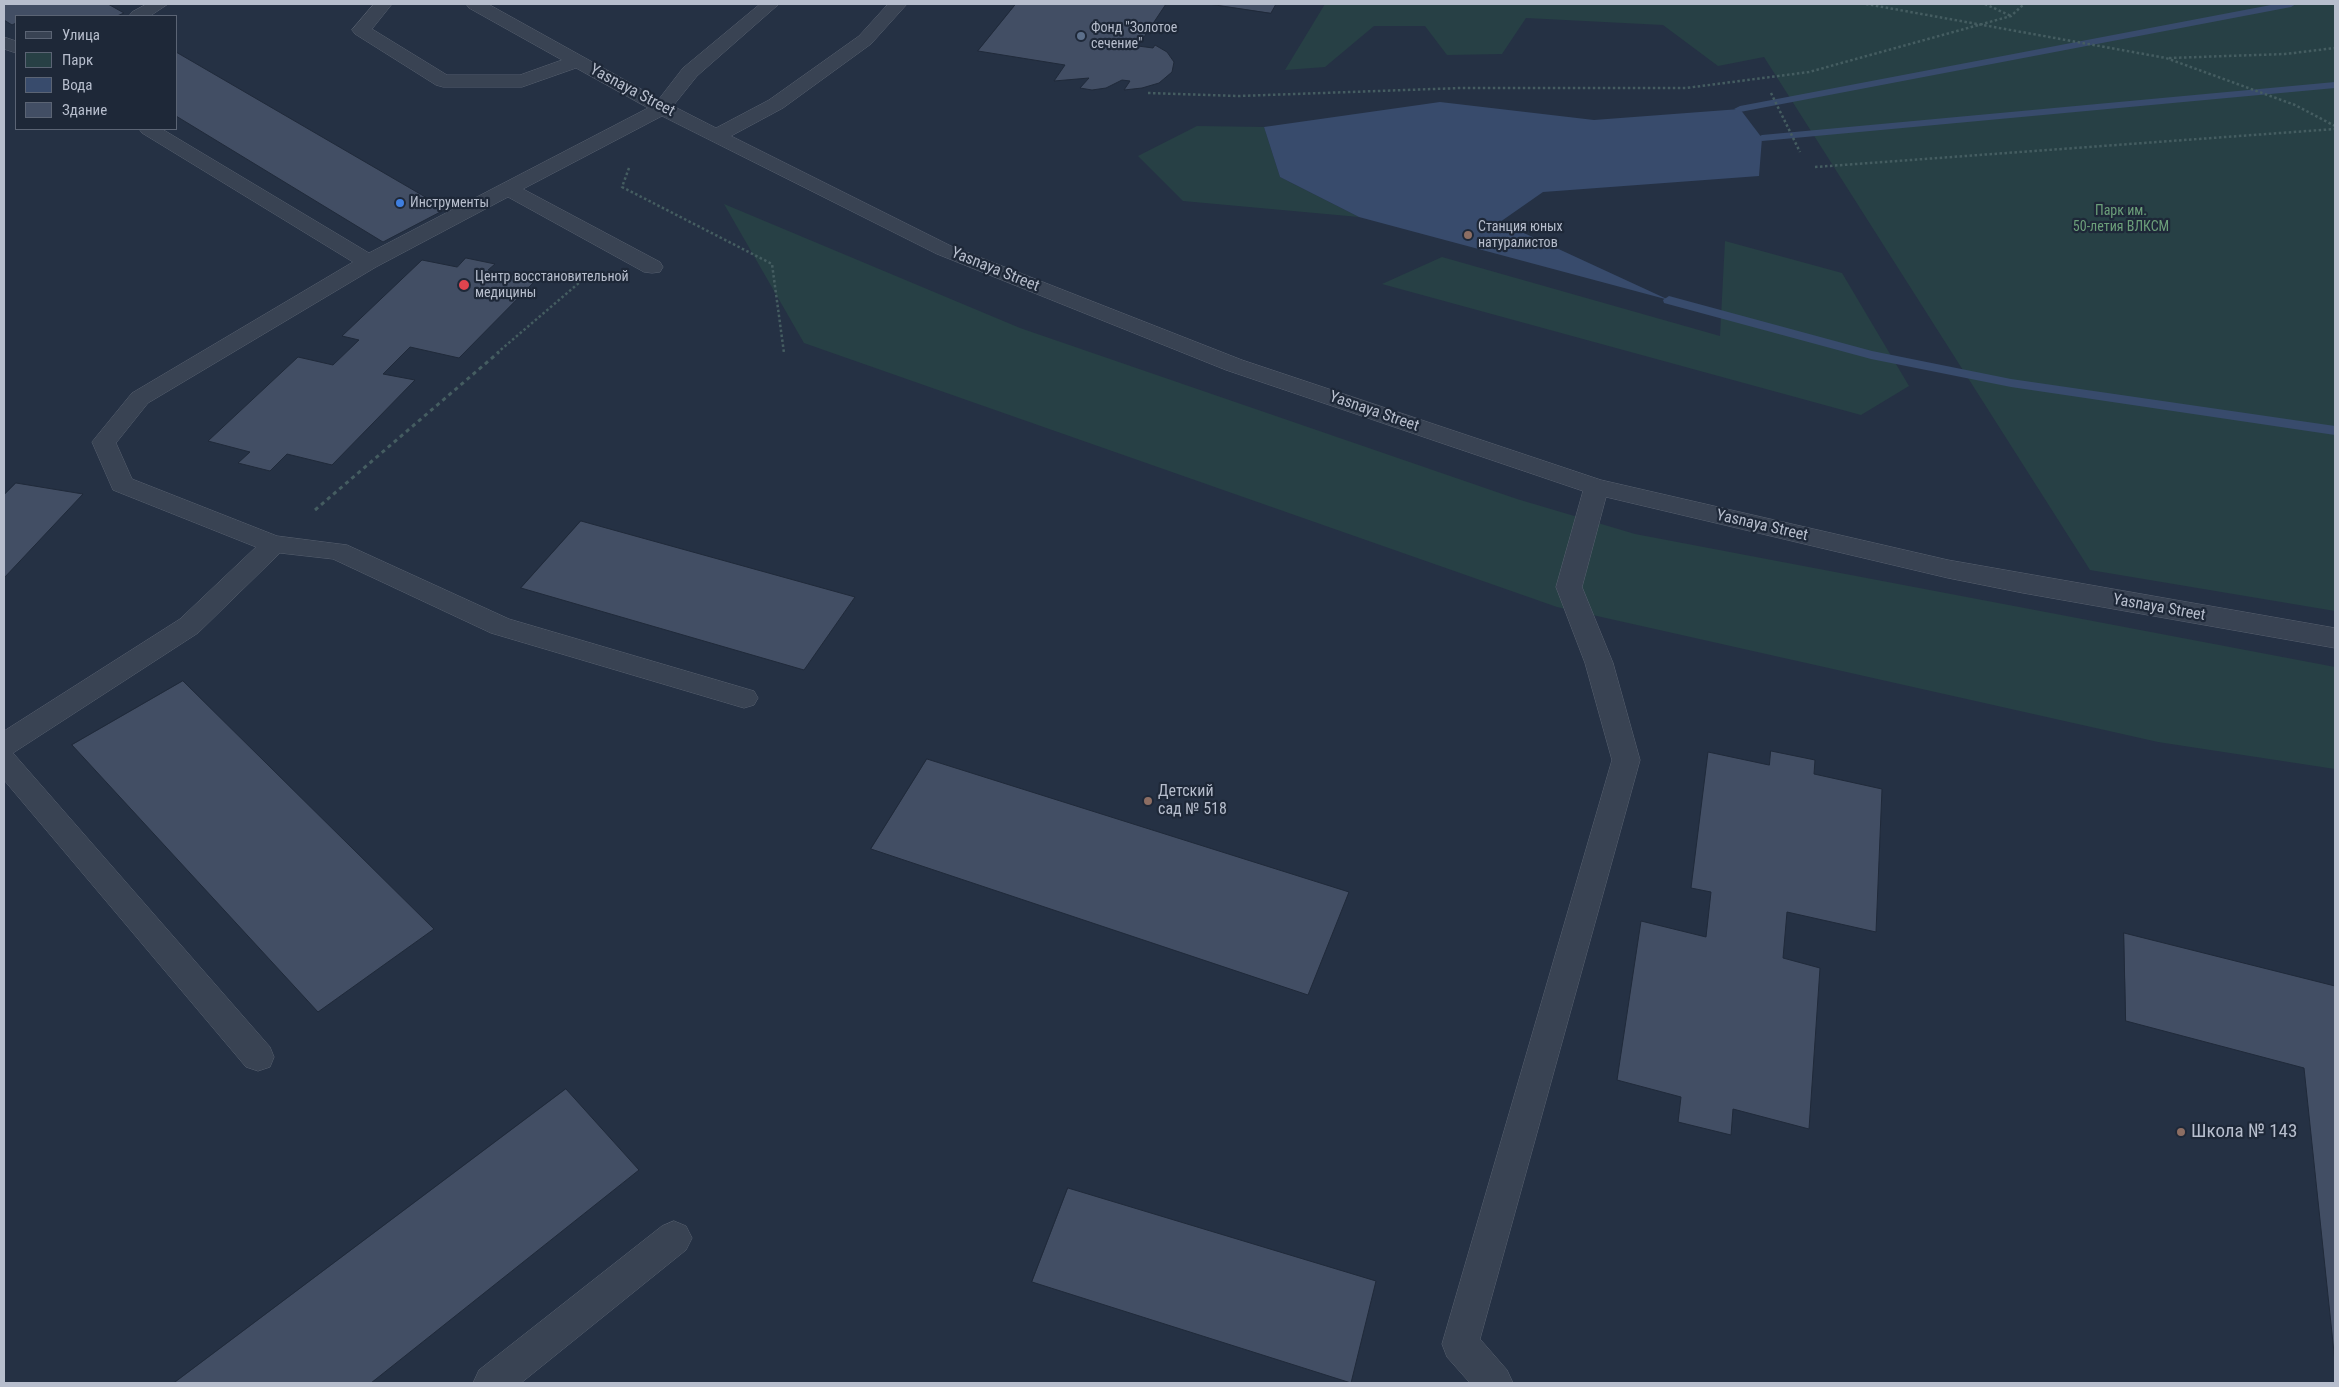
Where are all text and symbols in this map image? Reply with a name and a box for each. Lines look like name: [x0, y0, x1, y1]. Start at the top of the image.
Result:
legend: [15, 15, 178, 130]
place label: Фонд "Золотое сечение": [1091, 20, 1177, 52]
text: Улица: [62, 26, 100, 44]
marker: Фонд "Золотое сечение": [1075, 30, 1087, 42]
text: Парк: [62, 51, 93, 69]
street label: Yasnaya Street: [586, 61, 678, 121]
text: Вода: [62, 76, 92, 94]
text: Здание: [62, 101, 107, 119]
place label: Инструменты: [410, 195, 489, 211]
marker: Инструменты: [394, 197, 406, 209]
park label: Парк им. 50-летия ВЛКСМ: [2073, 203, 2169, 236]
place label: Станция юных натуралистов: [1478, 219, 1563, 252]
marker: Станция юных натуралистов: [1462, 229, 1474, 241]
street label: Yasnaya Street: [948, 244, 1042, 296]
place label: Центр восстановительной медицины: [475, 269, 629, 302]
marker: Центр восстановительной медицины: [457, 278, 471, 292]
street label: Yasnaya Street: [1327, 388, 1421, 436]
street label: Yasnaya Street: [1714, 506, 1810, 546]
street label: Yasnaya Street: [2111, 590, 2207, 626]
place label: Детский сад № 518: [1158, 782, 1227, 820]
marker: Детский сад № 518: [1142, 795, 1154, 807]
place label: Школа № 143: [2191, 1121, 2297, 1143]
marker: Школа № 143: [2175, 1126, 2187, 1138]

